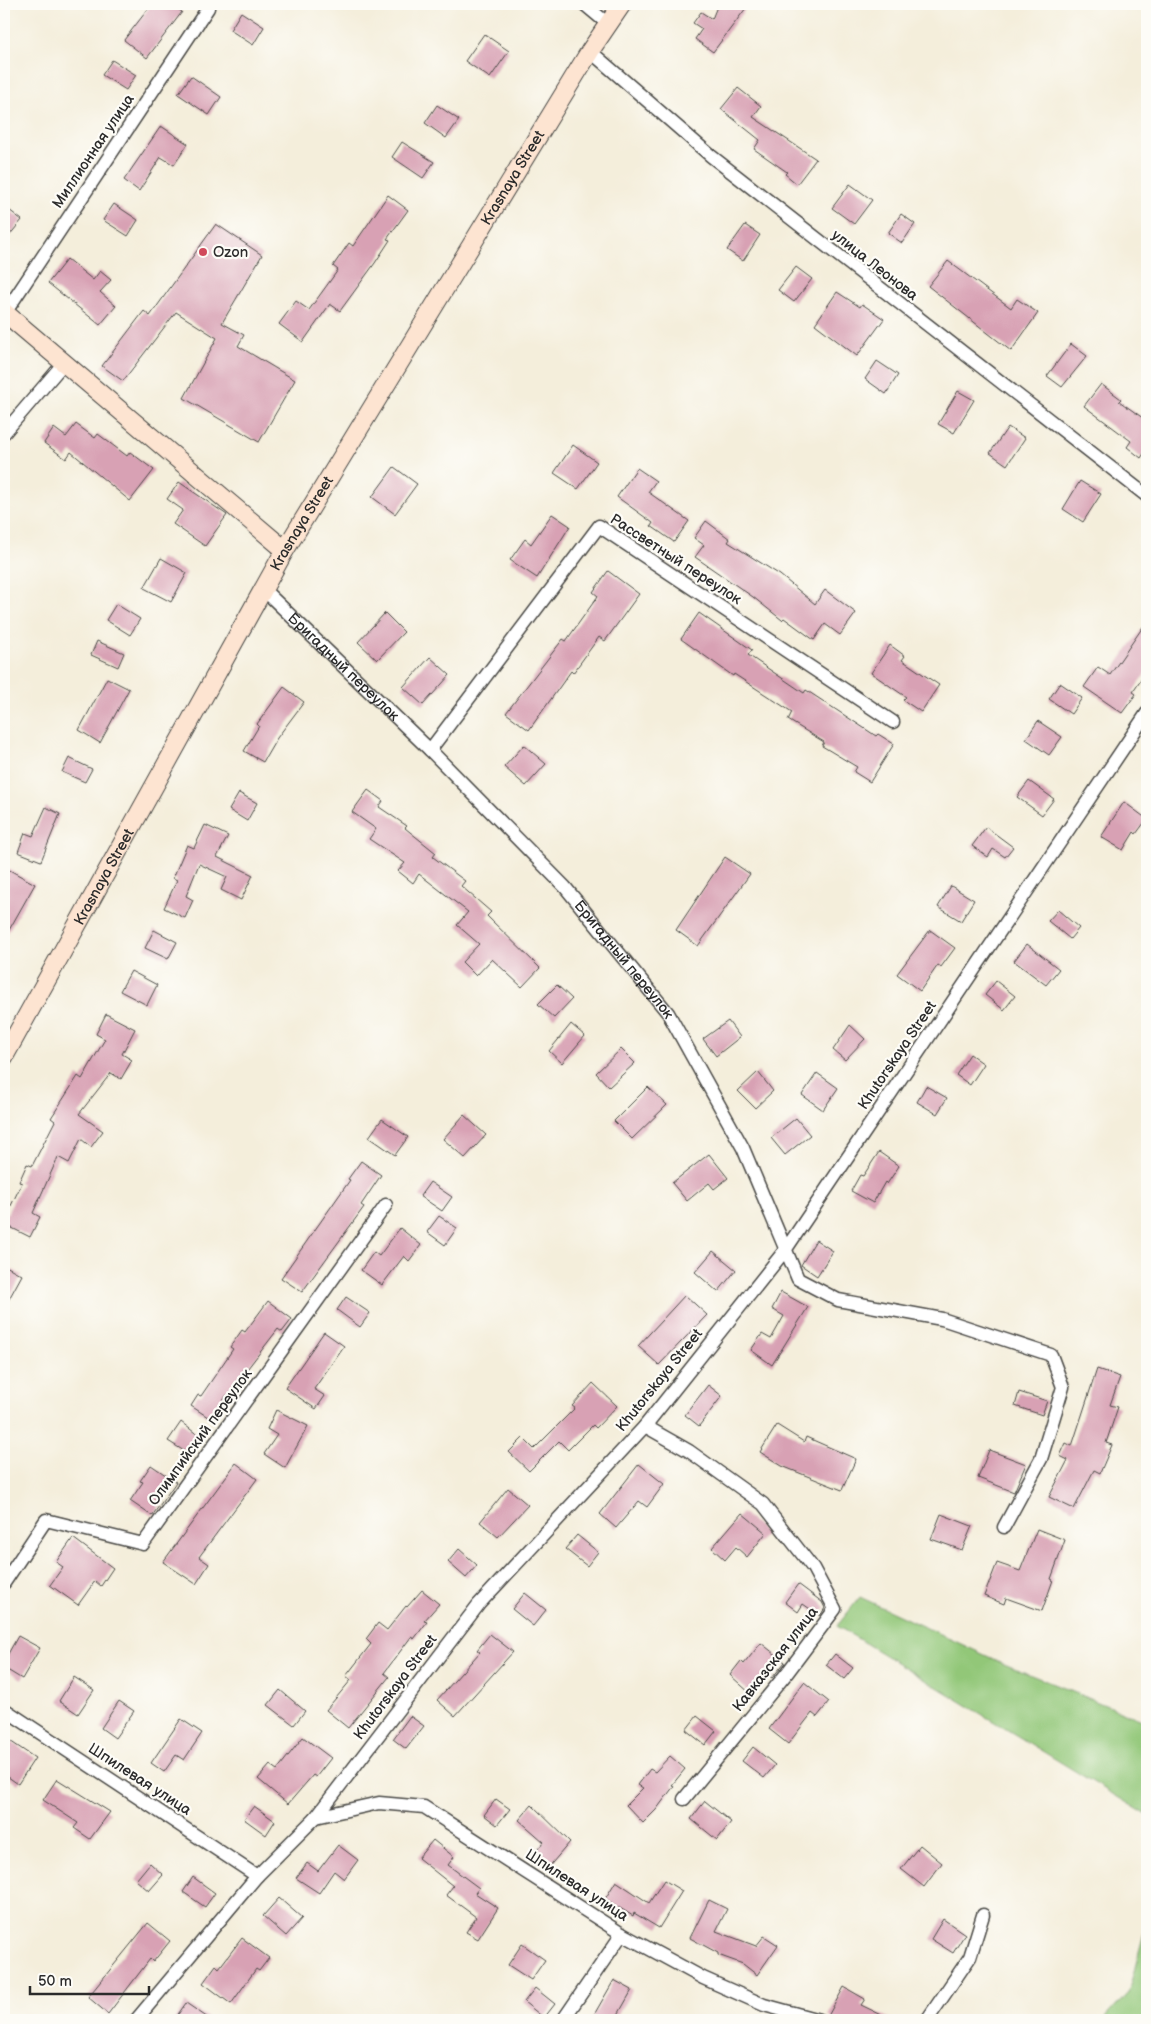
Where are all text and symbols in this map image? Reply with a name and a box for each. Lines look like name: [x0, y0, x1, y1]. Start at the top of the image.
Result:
street label: Миллионная улица: [48, 90, 139, 212]
street label: Krasnaya Street: [477, 127, 549, 229]
street label: улица Леонова: [828, 226, 922, 305]
place label: Ozon: [213, 243, 248, 262]
marker: Ozon: [197, 246, 209, 258]
street label: Krasnaya Street: [266, 472, 338, 574]
street label: Рассветный переулок: [606, 510, 745, 609]
street label: Бригадный переулок: [283, 609, 403, 725]
street label: Krasnaya Street: [70, 825, 139, 929]
street label: Бригадный переулок: [570, 897, 678, 1022]
street label: Khutorskaya Street: [854, 997, 941, 1113]
street label: Khutorskaya Street: [612, 1325, 707, 1436]
street label: Олимпийский переулок: [144, 1365, 256, 1509]
street label: Кавказская улица: [728, 1603, 822, 1716]
street label: Khutorskaya Street: [350, 1630, 441, 1744]
street label: Шпилевая улица: [85, 1739, 195, 1820]
street label: Шпилевая улица: [522, 1845, 632, 1926]
scale bar: [30, 1964, 149, 1996]
text: 50 m: [38, 1972, 72, 1991]

